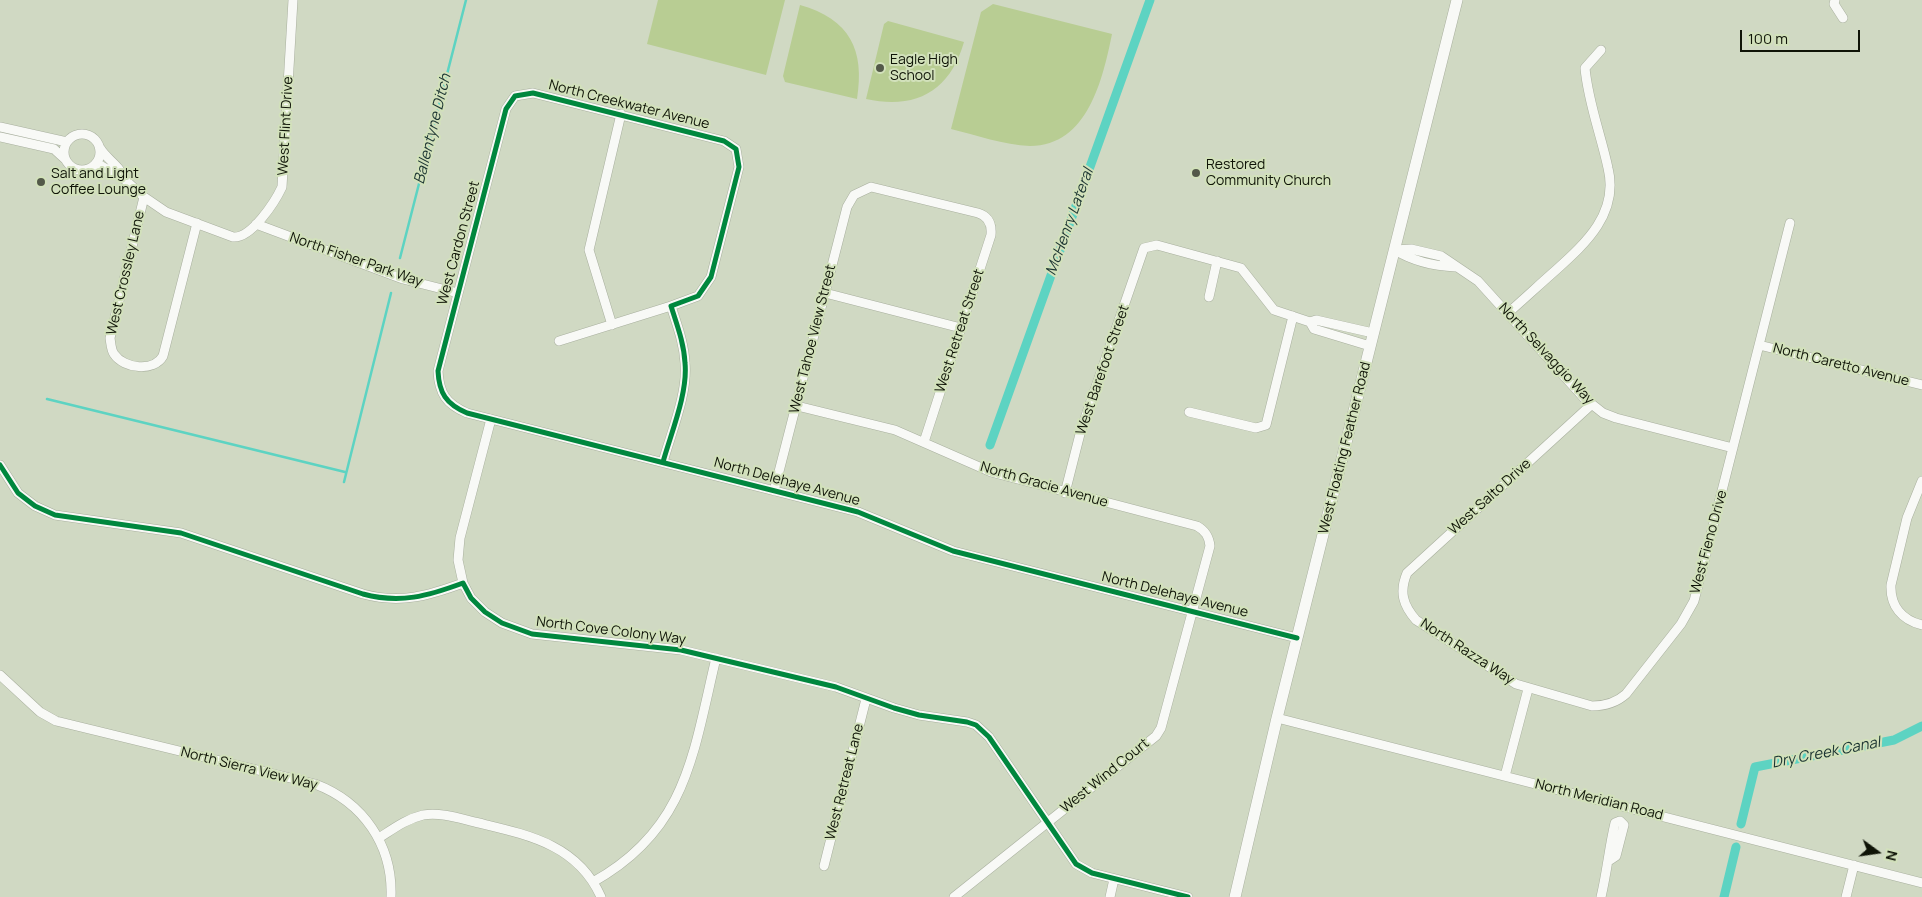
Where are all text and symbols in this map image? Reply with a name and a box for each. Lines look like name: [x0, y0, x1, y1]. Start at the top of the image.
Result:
scale bar: [1742, 20, 1862, 52]
text: 100 m: [1748, 28, 1788, 49]
place label: Eagle High School: [890, 52, 958, 84]
marker: Eagle High School: [874, 62, 886, 74]
water label: Ballentyne Ditch: [411, 72, 455, 186]
street label: West Flint Drive: [275, 76, 297, 176]
street label: North Creekwater Avenue: [547, 77, 711, 133]
place label: Restored Community Church: [1206, 157, 1331, 190]
place label: Salt and Light Coffee Lounge: [51, 166, 146, 198]
water label: McHenry Lateral: [1042, 166, 1098, 278]
marker: Restored Community Church: [1190, 167, 1202, 179]
marker: Salt and Light Coffee Lounge: [35, 176, 47, 188]
street label: West Cardon Street: [434, 179, 484, 307]
street label: West Crossley Lane: [104, 209, 148, 337]
street label: North Fisher Park Way: [287, 229, 425, 291]
street label: West Tahoe View Street: [786, 263, 840, 415]
street label: West Retreat Street: [932, 267, 988, 395]
street label: North Selvaggio Way: [1495, 300, 1597, 408]
street label: West Barefoot Street: [1073, 303, 1133, 437]
street label: North Caretto Avenue: [1771, 340, 1911, 390]
street label: West Floating Feather Road: [1315, 360, 1375, 536]
street label: North Delehaye Avenue: [712, 454, 862, 510]
street label: West Salto Drive: [1445, 456, 1535, 538]
street label: North Gracie Avenue: [978, 459, 1110, 511]
street label: West Fieno Drive: [1687, 488, 1731, 596]
street label: North Delehaye Avenue: [1100, 569, 1250, 621]
street label: North Cove Colony Way: [535, 613, 687, 649]
street label: North Razza Way: [1417, 615, 1517, 689]
street label: West Retreat Lane: [822, 722, 868, 842]
water label: Dry Creek Canal: [1770, 734, 1882, 772]
street label: West Wind Court: [1057, 735, 1153, 817]
street label: North Sierra View Way: [179, 744, 319, 794]
street label: North Meridian Road: [1533, 776, 1665, 824]
north arrow: [1852, 827, 1902, 877]
text: N: [1882, 849, 1902, 863]

